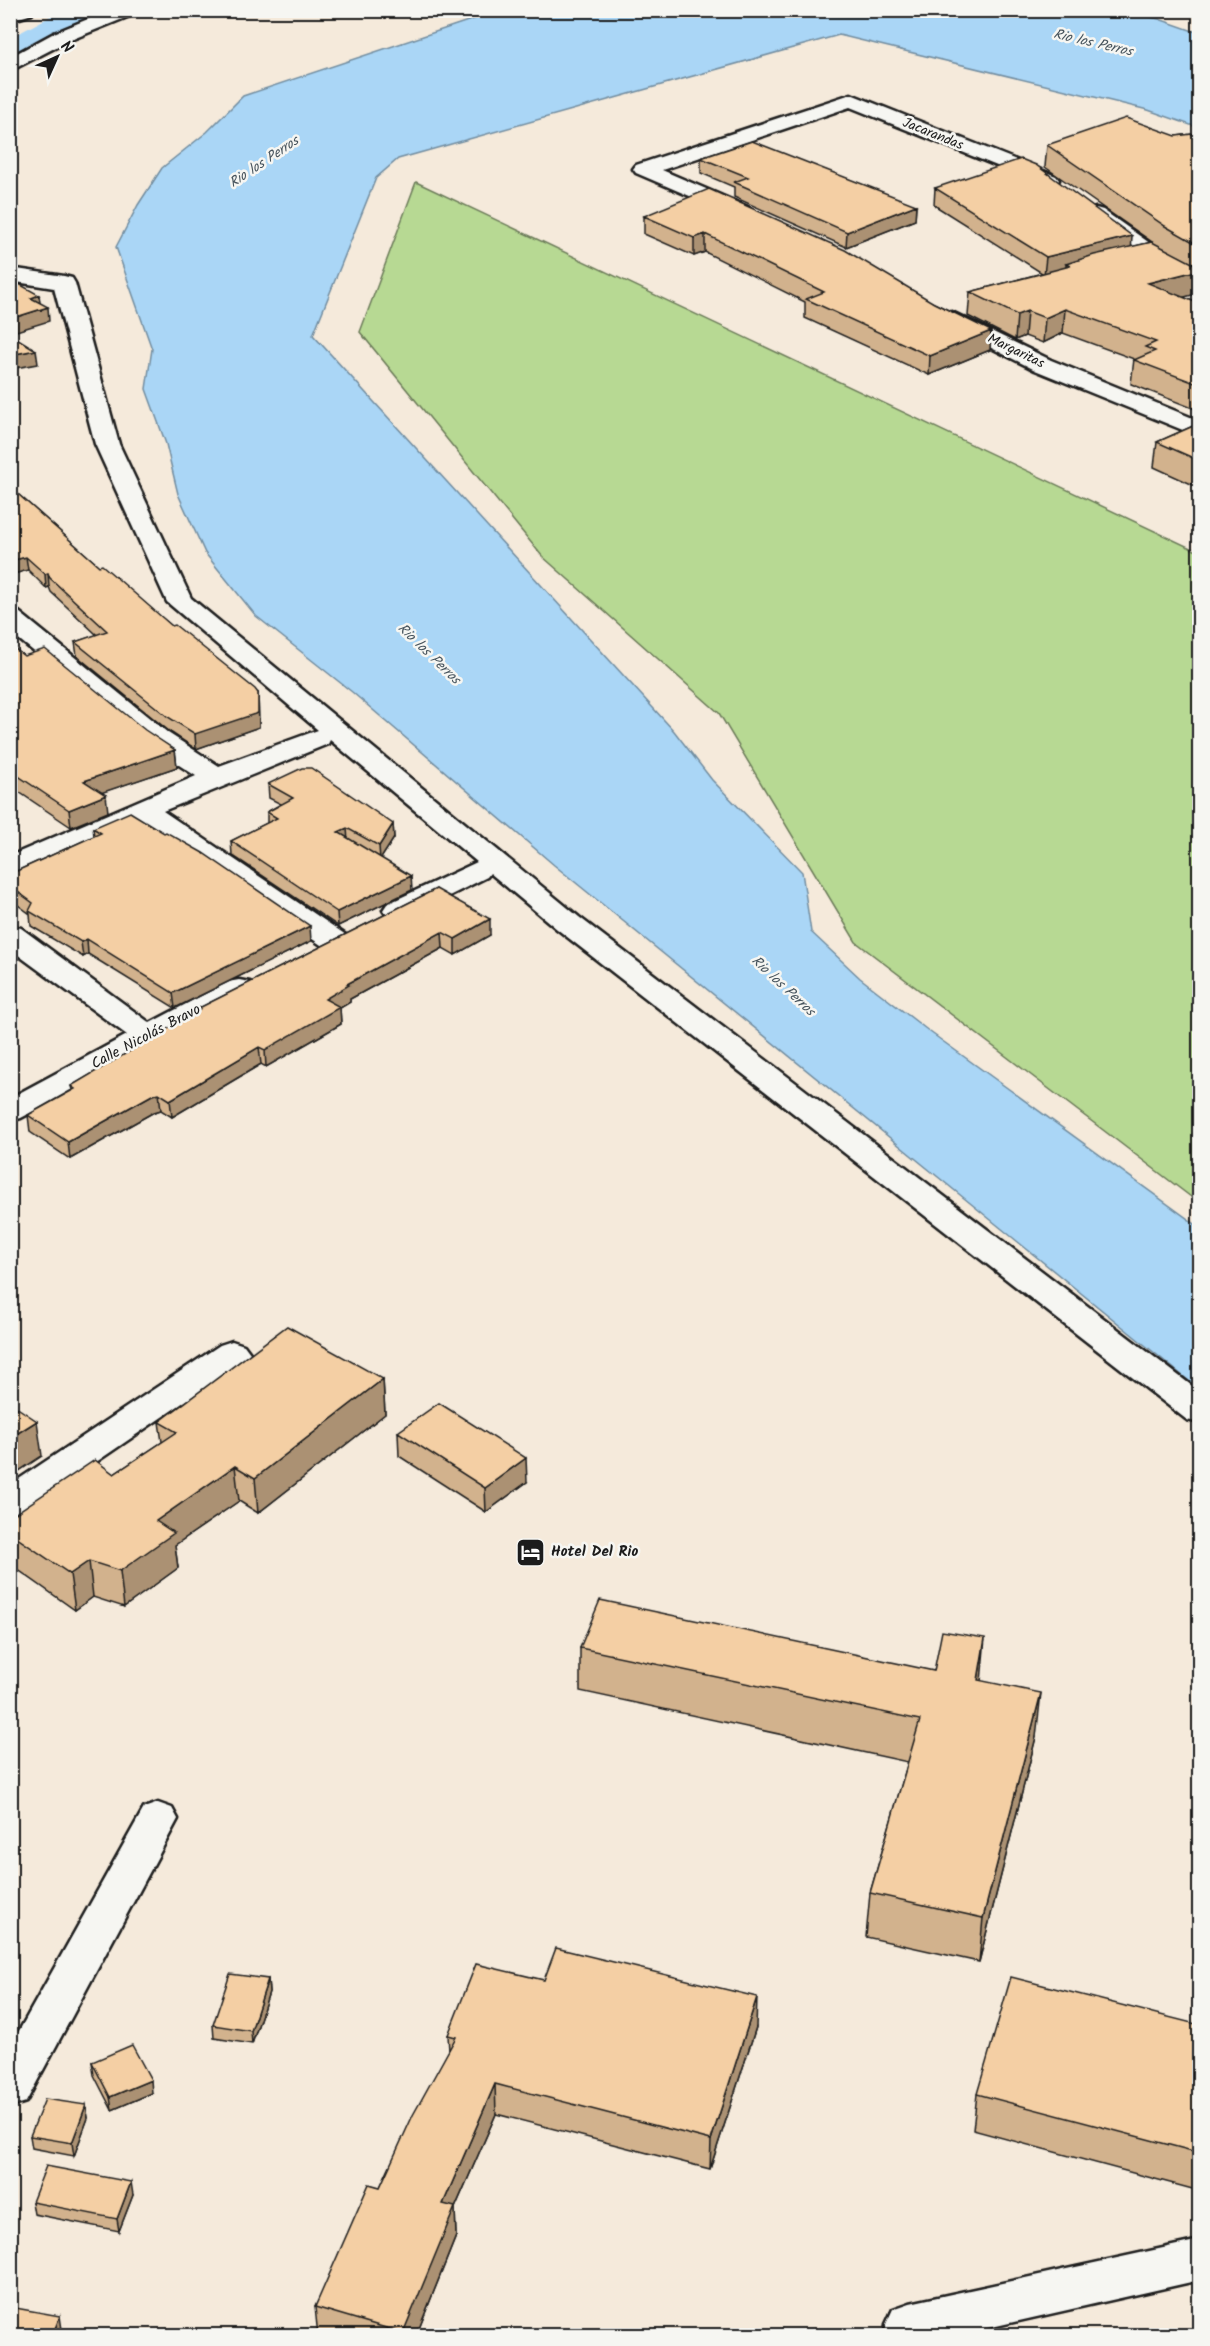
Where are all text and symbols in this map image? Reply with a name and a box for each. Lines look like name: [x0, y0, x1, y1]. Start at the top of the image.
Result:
water label: Rio los Perros: [1051, 23, 1137, 63]
north arrow: [27, 27, 87, 87]
text: N: [54, 35, 79, 60]
street label: Jacarandas: [899, 112, 967, 156]
water label: Rio los Perros: [225, 129, 305, 194]
street label: Margaritas: [984, 328, 1048, 374]
water label: Rio los Perros: [392, 618, 467, 691]
water label: Rio los Perros: [746, 951, 821, 1023]
street label: Calle Nicolás Bravo: [87, 998, 205, 1076]
hotel icon: Hotel Del Rio: [514, 1536, 546, 1568]
place label: Hotel Del Rio: [551, 1540, 638, 1564]

